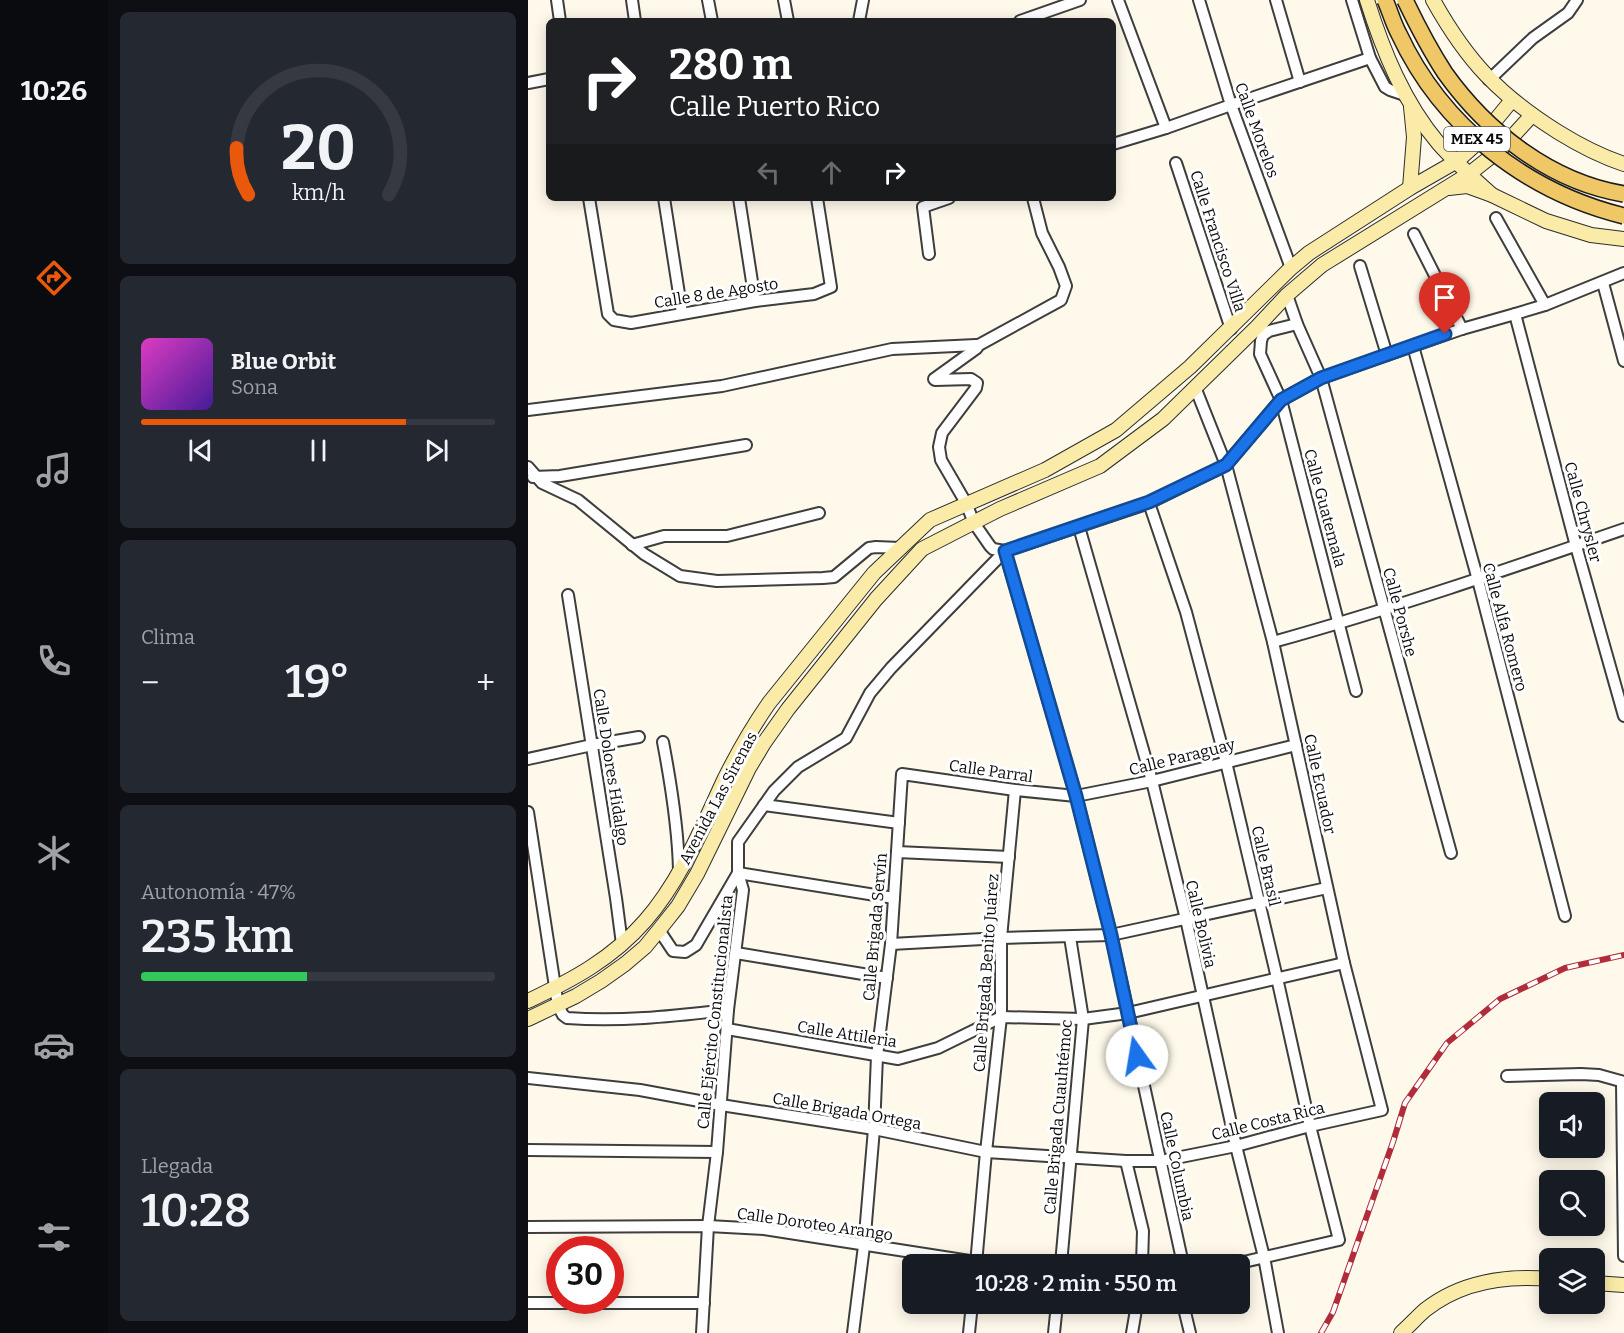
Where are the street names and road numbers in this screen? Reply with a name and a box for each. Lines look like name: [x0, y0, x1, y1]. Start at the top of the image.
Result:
street label: Calle Morelos: [1231, 80, 1283, 180]
road number: MEX 45: [1444, 127, 1510, 151]
street label: Calle Francisco Villa: [1186, 168, 1250, 314]
street label: Calle 8 de Agosto: [653, 274, 779, 312]
street label: Calle Guatemala: [1300, 447, 1350, 569]
street label: Calle Chrysler: [1560, 460, 1606, 564]
street label: Calle Alfa Romero: [1479, 561, 1531, 693]
street label: Calle Porshe: [1379, 565, 1421, 659]
street label: Calle Dolores Hidalgo: [589, 687, 633, 847]
street label: Avenida Las Sirenas: [675, 728, 761, 868]
street label: Calle Ecuador: [1300, 732, 1340, 836]
street label: Calle Paraguay: [1127, 735, 1238, 779]
street label: Calle Parral: [948, 756, 1035, 786]
street label: Calle Brasil: [1247, 824, 1285, 909]
street label: Calle Brigada Servín: [859, 852, 891, 1002]
street label: Calle Brigada Benito Juárez: [970, 873, 1002, 1073]
street label: Calle Bolivia: [1182, 878, 1220, 970]
street label: Calle Ejército Constitucionalista: [693, 894, 737, 1130]
street label: Calle Attileria: [796, 1017, 898, 1051]
street label: Calle Brigada Cuauhtémoc: [1040, 1019, 1076, 1215]
street label: Calle Brigada Ortega: [771, 1089, 923, 1133]
street label: Calle Costa Rica: [1209, 1098, 1327, 1144]
street label: Calle Columbia: [1156, 1110, 1198, 1223]
street label: Calle Doroteo Arango: [736, 1204, 894, 1244]

